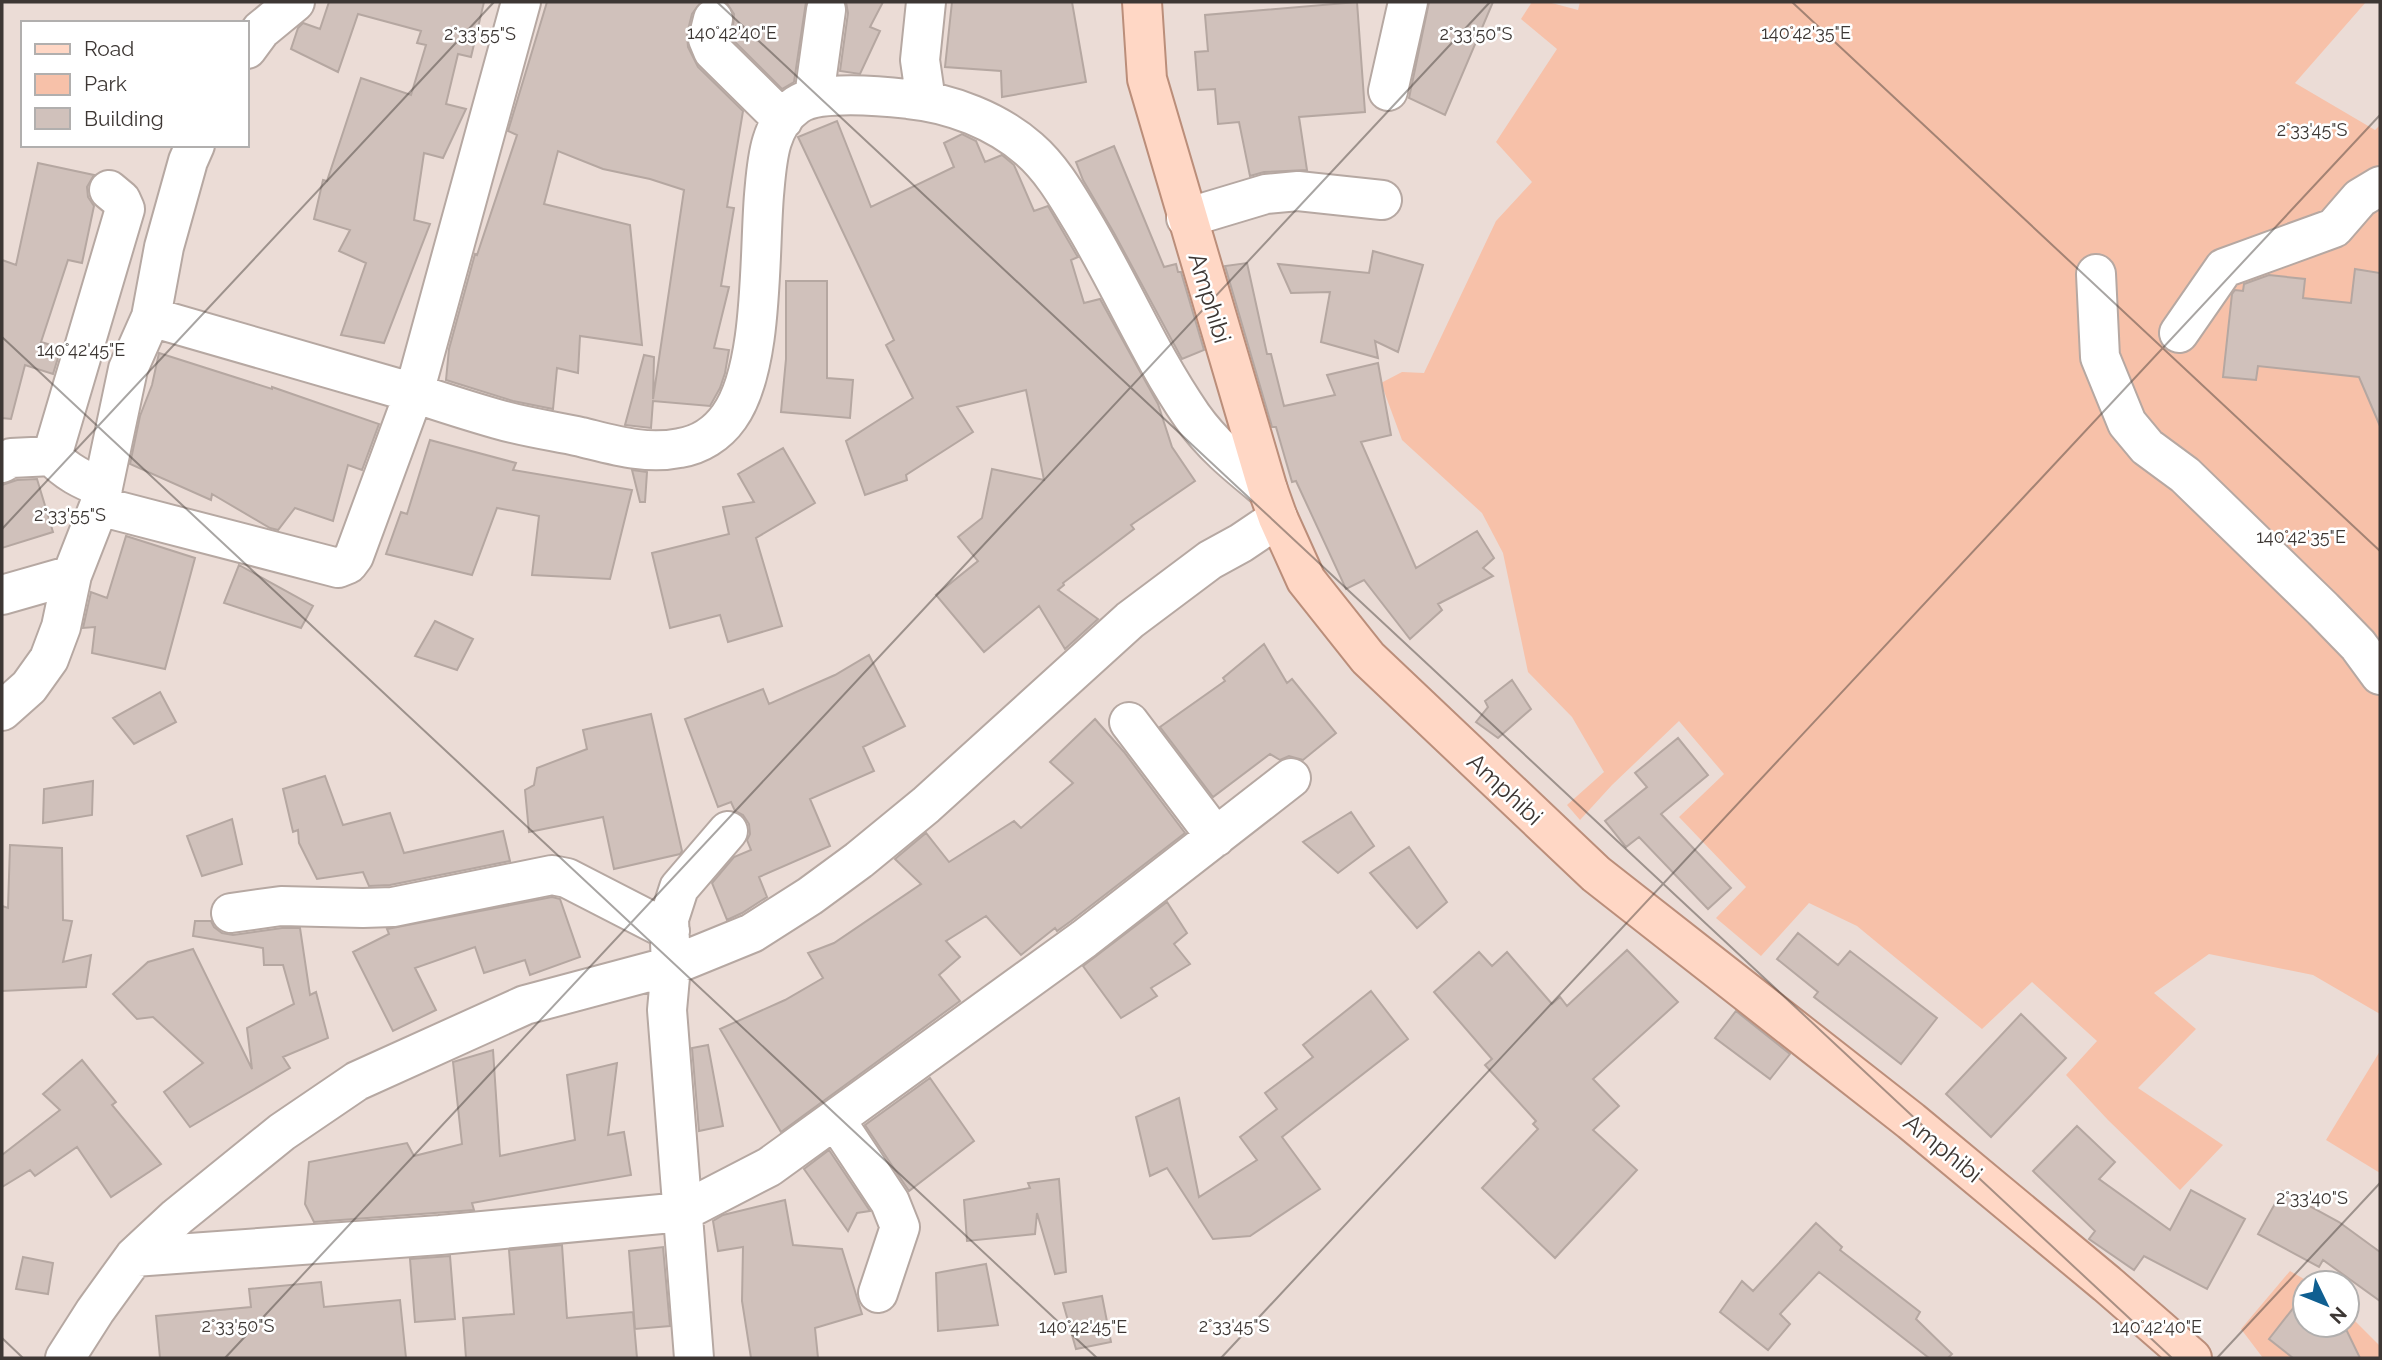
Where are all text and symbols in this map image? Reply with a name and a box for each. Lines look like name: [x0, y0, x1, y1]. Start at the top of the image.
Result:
legend: [21, 21, 248, 147]
text: 140°42'40"E: [687, 22, 777, 43]
text: 140°42'35"E: [1761, 22, 1851, 43]
text: 2°33'55"S: [444, 23, 516, 44]
text: 2°33'50"S: [1440, 23, 1513, 44]
text: Road: [84, 36, 134, 61]
text: Park: [84, 71, 127, 96]
text: Building: [84, 106, 164, 131]
text: 2°33'45"S: [2277, 119, 2347, 140]
street label: Amphibi: [1183, 250, 1237, 346]
text: 140°42'45"E: [37, 339, 125, 360]
text: 2°33'55"S: [34, 504, 106, 525]
text: 140°42'35"E: [2256, 526, 2346, 547]
street label: Amphibi: [1461, 747, 1549, 831]
street label: Amphibi: [1898, 1108, 1988, 1188]
text: 2°33'40"S: [2276, 1187, 2348, 1208]
north arrow: [2291, 1269, 2361, 1339]
text: N: [2325, 1303, 2351, 1328]
text: 2°33'50"S: [202, 1315, 275, 1336]
text: 2°33'45"S: [1199, 1315, 1269, 1336]
text: 140°42'45"E: [1039, 1316, 1127, 1337]
text: 140°42'40"E: [2112, 1316, 2202, 1337]

